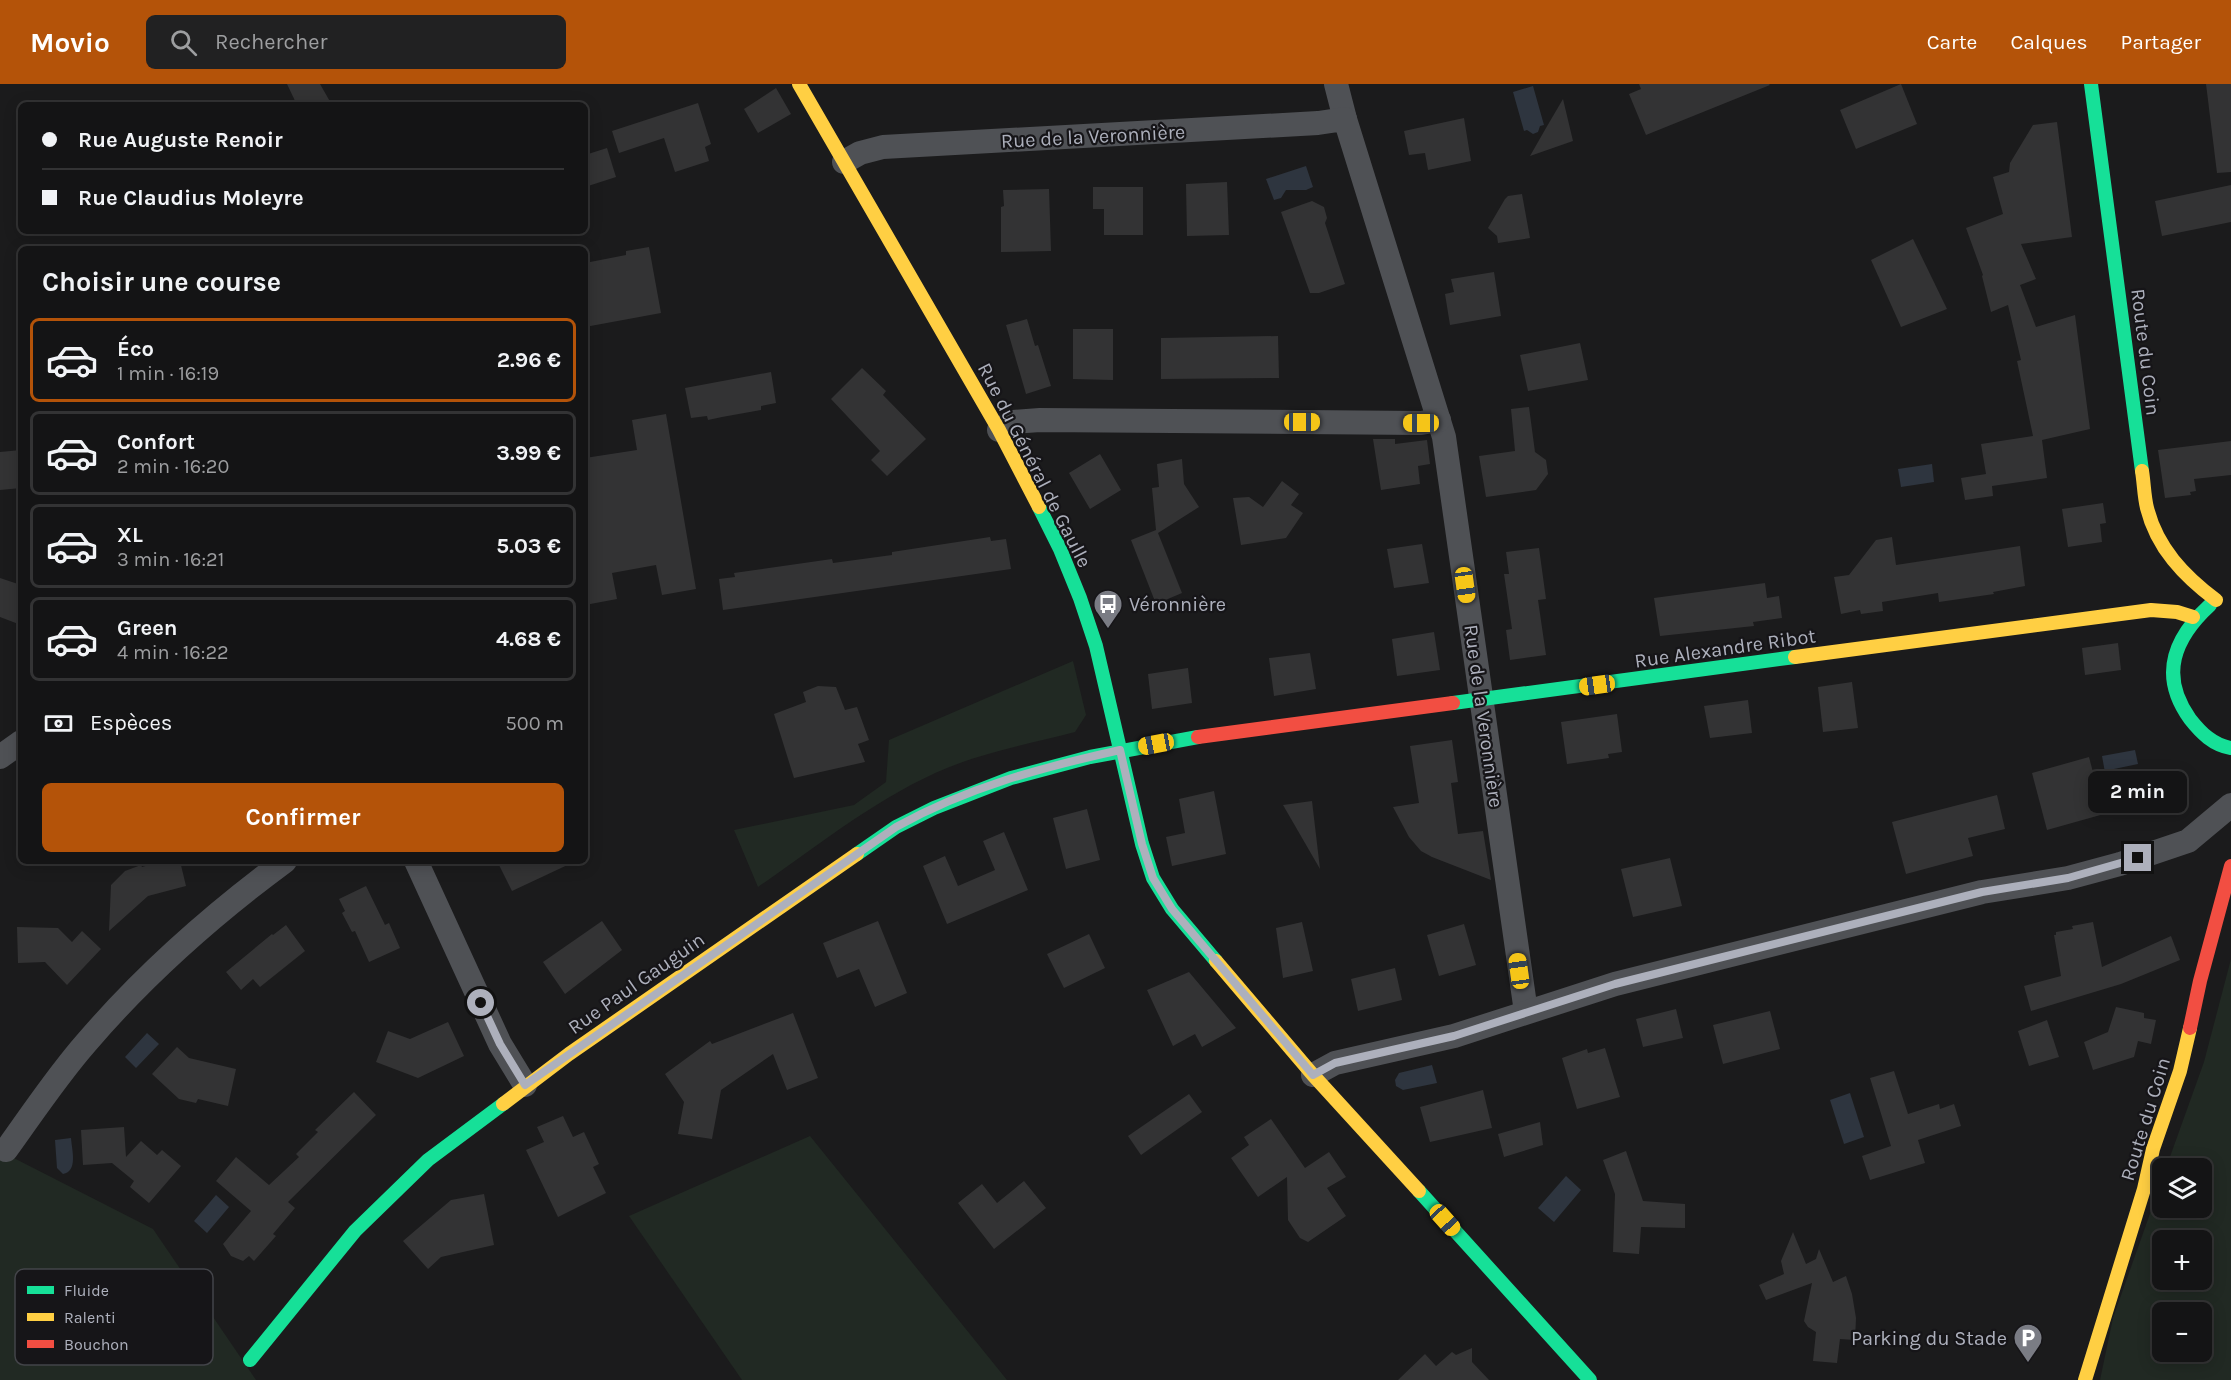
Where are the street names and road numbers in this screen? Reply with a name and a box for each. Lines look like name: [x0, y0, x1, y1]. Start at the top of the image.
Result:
street label: Rue de la Veronnière: [1000, 120, 1186, 153]
street label: Route du Coin: [2126, 287, 2165, 417]
street label: Rue du Général de Gaulle: [973, 359, 1096, 571]
street label: Rue de la Veronnière: [1459, 623, 1508, 809]
street label: Rue Alexandre Ribot: [1633, 624, 1818, 673]
street label: Rue Paul Gauguin: [564, 928, 709, 1039]
street label: Route du Coin: [2116, 1055, 2175, 1184]

